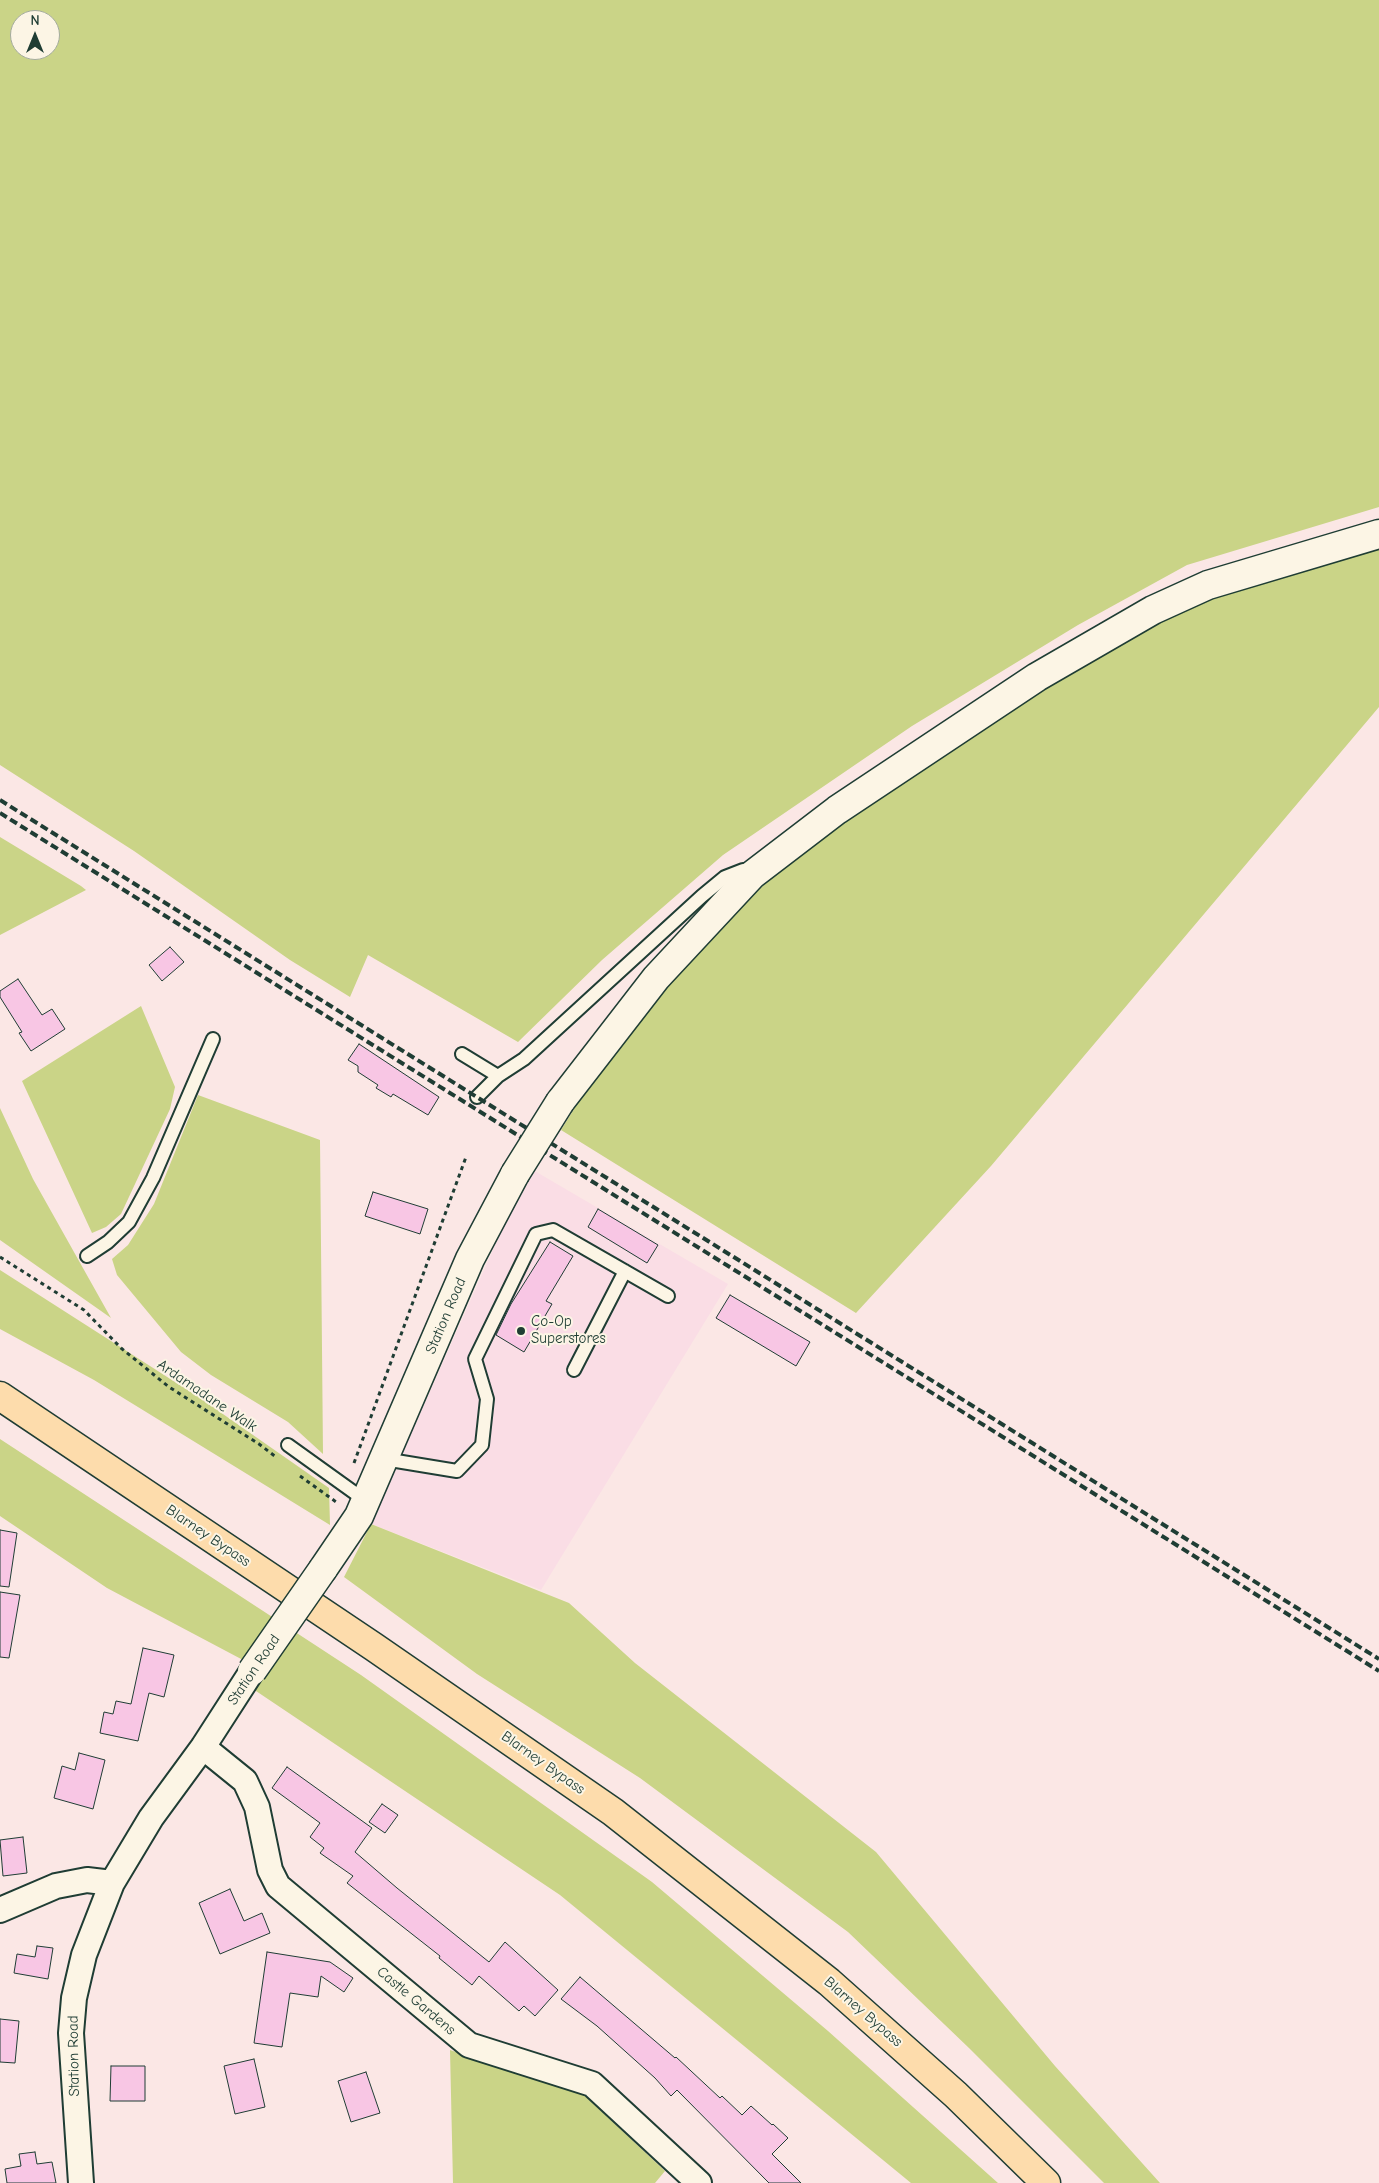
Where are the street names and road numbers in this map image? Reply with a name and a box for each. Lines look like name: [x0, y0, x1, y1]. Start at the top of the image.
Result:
street label: Station Road: [422, 1275, 470, 1357]
street label: Ardamadane Walk: [154, 1356, 260, 1436]
street label: Blarney Bypass: [162, 1501, 254, 1571]
street label: Station Road: [224, 1631, 284, 1709]
street label: Blarney Bypass: [498, 1728, 588, 1798]
street label: Castle Gardens: [373, 1963, 459, 2039]
street label: Blarney Bypass: [820, 1973, 906, 2051]
street label: Station Road: [64, 2015, 84, 2097]

